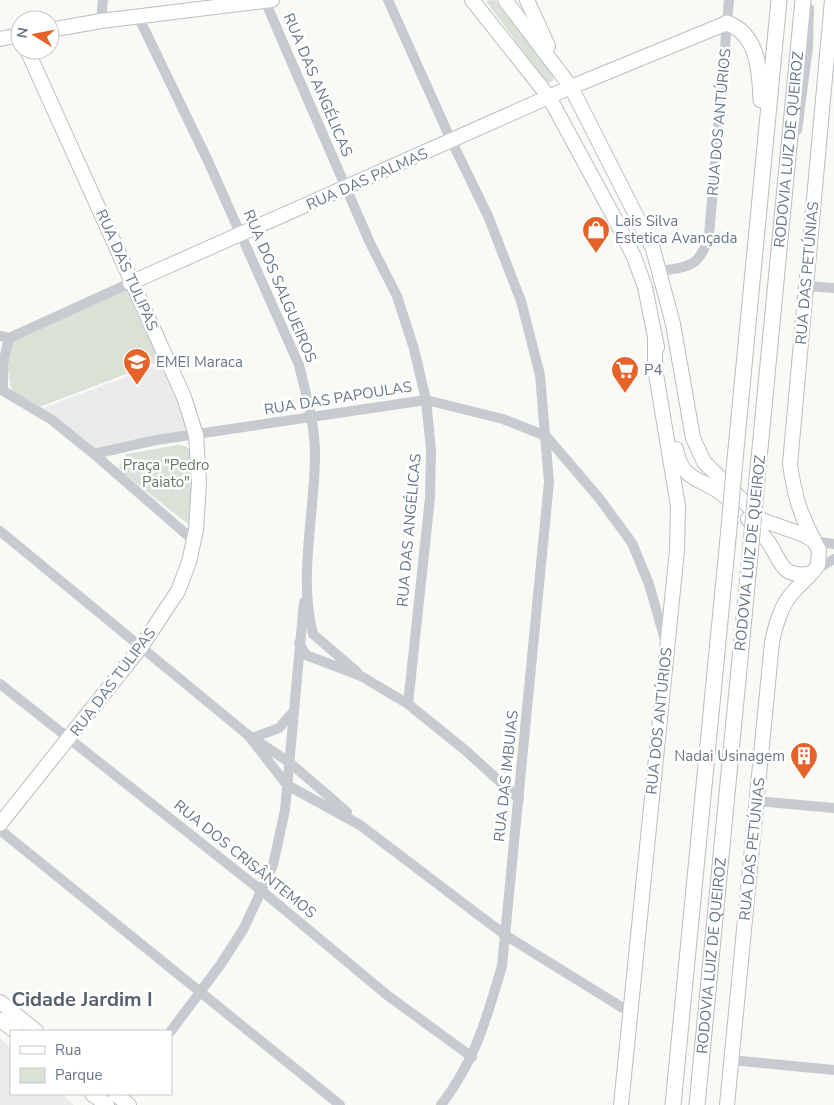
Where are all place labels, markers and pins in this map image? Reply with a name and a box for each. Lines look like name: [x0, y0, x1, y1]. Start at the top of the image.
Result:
place label: Lais Silva Estetica Avançada: [615, 211, 737, 248]
shop icon: Lais Silva Estetica Avançada: [581, 215, 611, 254]
school or university icon: EMEI Maraca: [122, 347, 152, 386]
place label: EMEI Maraca: [156, 352, 243, 372]
supermarket icon: P4: [610, 355, 640, 394]
place label: P4: [644, 360, 663, 380]
building icon: Nadai Usinagem: [789, 741, 819, 780]
place label: Nadai Usinagem: [674, 746, 785, 766]

